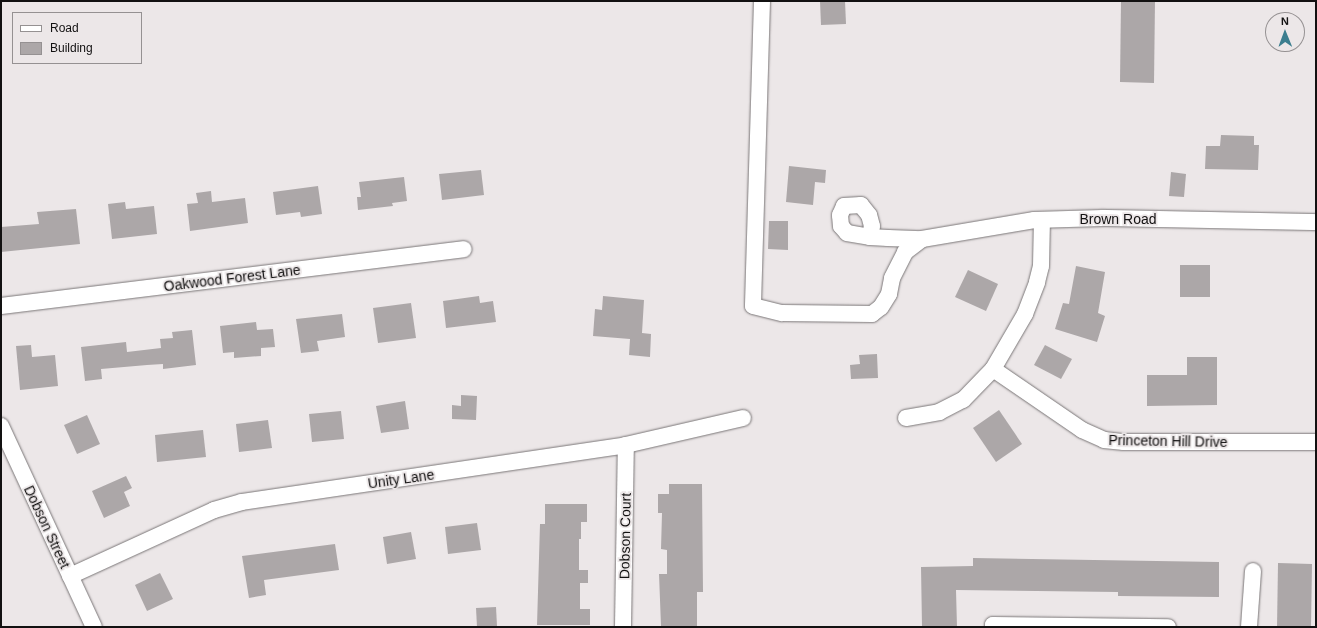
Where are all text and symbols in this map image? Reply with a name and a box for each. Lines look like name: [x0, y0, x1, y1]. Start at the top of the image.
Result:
legend: [12, 12, 142, 64]
north arrow: [1265, 12, 1305, 52]
text: N: [1281, 15, 1289, 27]
text: Road: [50, 21, 79, 35]
text: Building: [50, 41, 93, 55]
street label: Brown Road: [1079, 211, 1157, 227]
street label: Oakwood Forest Lane: [163, 261, 301, 295]
street label: Princeton Hill Drive: [1108, 432, 1228, 450]
street label: Unity Lane: [367, 466, 435, 492]
street label: Dobson Street: [20, 483, 74, 571]
street label: Dobson Court: [616, 493, 634, 579]

